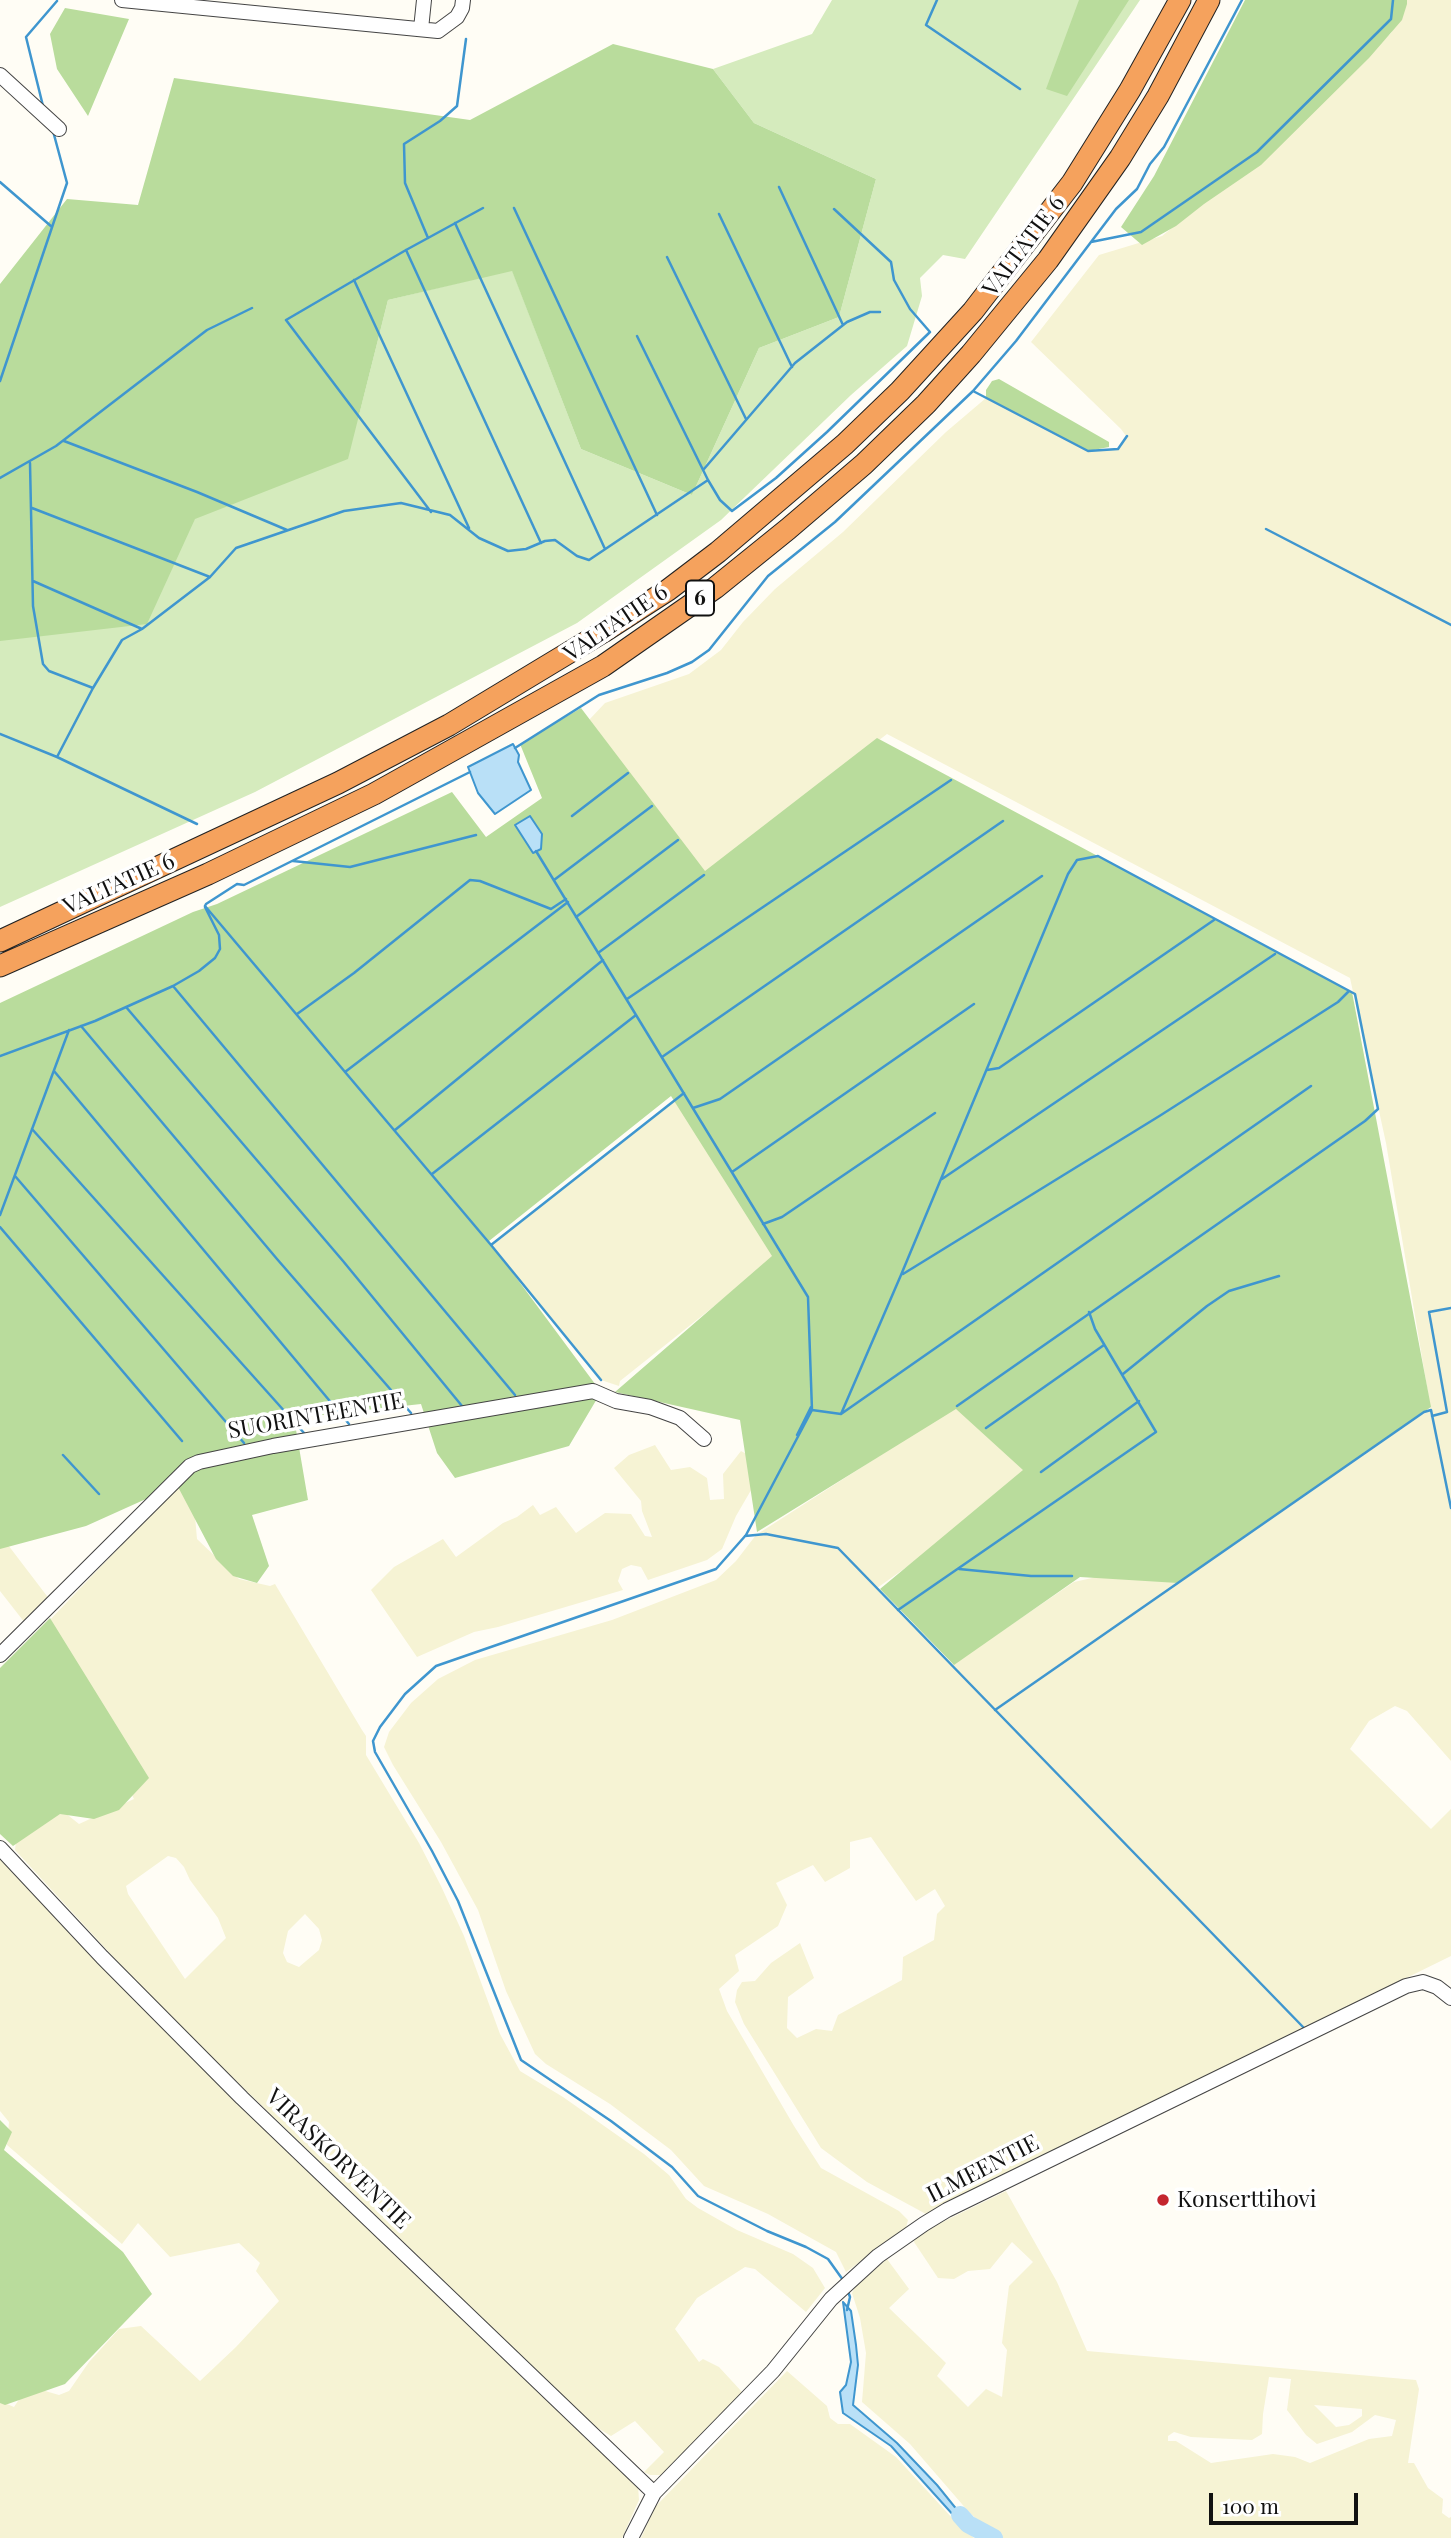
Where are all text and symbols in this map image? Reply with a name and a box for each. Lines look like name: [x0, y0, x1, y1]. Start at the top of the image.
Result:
street label: VALTATIE 6: [977, 190, 1071, 302]
street label: VALTATIE 6: [559, 578, 673, 668]
road number: 6: [686, 580, 714, 616]
street label: VALTATIE 6: [59, 847, 179, 921]
street label: SUORINTEENTIE: [226, 1387, 406, 1445]
street label: VIRASKORVENTIE: [260, 2083, 416, 2235]
street label: ILMEENTIE: [923, 2129, 1043, 2209]
place label: Konserttihovi: [1177, 2186, 1317, 2214]
marker: Konserttihovi: [1155, 2192, 1171, 2208]
scale bar: [1213, 2478, 1362, 2522]
text: 100 m: [1222, 2491, 1279, 2519]

